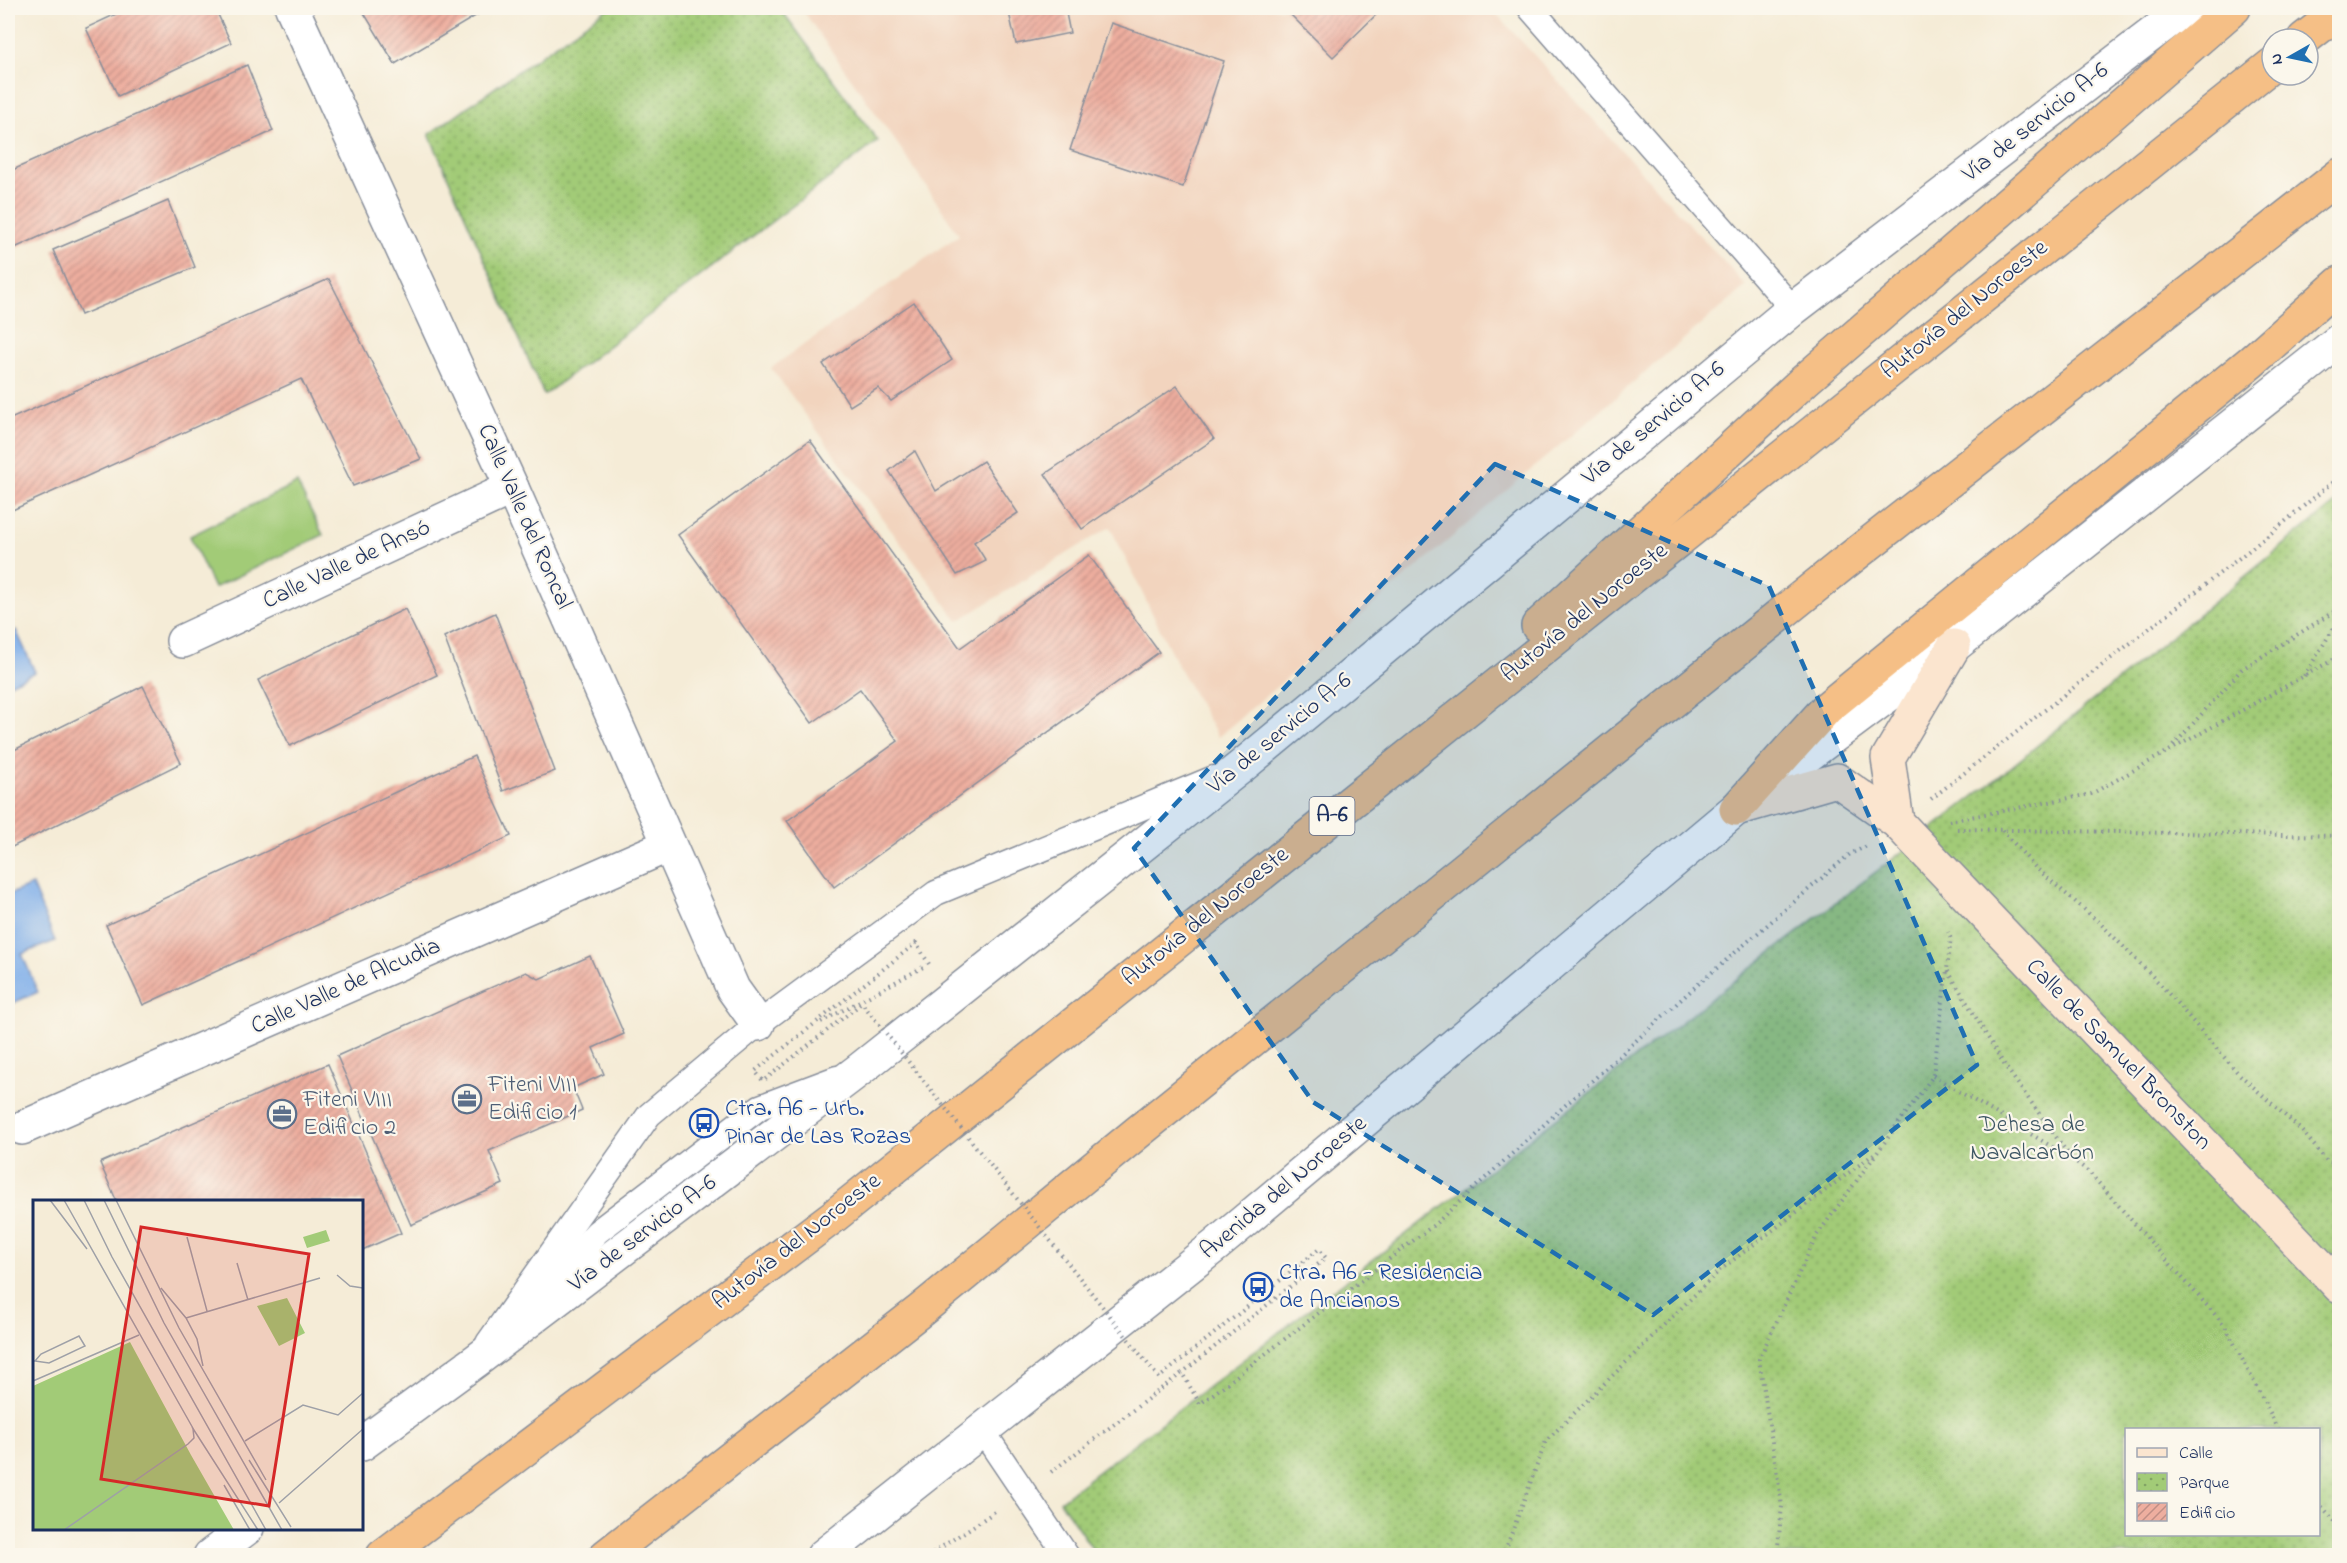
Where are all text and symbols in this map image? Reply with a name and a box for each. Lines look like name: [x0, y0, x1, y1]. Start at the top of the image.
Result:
north arrow: [2260, 27, 2320, 87]
text: N: [2264, 52, 2290, 66]
street label: Vía de servicio A-6: [1954, 54, 2117, 192]
street label: Autovía del Noroeste: [1874, 231, 2056, 388]
street label: Vía de servicio A-6: [1574, 353, 1734, 495]
street label: Calle Valle del Roncal: [467, 419, 581, 615]
street label: Calle Valle de Ansó: [257, 511, 437, 619]
street label: Autovía del Noroeste: [1494, 534, 1676, 691]
street label: Vía de servicio A-6: [1199, 664, 1360, 804]
road number: A-6: [1310, 797, 1354, 835]
street label: Autovía del Noroeste: [1115, 838, 1297, 995]
street label: Calle Valle de Alcudia: [246, 929, 446, 1045]
street label: Calle de Samuel Bronston: [2017, 951, 2219, 1159]
place label: Fiteni VIII Edificio 1: [487, 1068, 577, 1131]
place label: Fiteni VIII Edificio 2: [302, 1083, 396, 1146]
office icon: Fiteni VIII Edificio 1: [451, 1083, 483, 1115]
place label: Ctra. A6 - Urb. Pinar de Las Rozas: [725, 1092, 911, 1155]
office icon: Fiteni VIII Edificio 2: [266, 1098, 298, 1130]
bus stop icon: Ctra. A6 - Urb. Pinar de Las Rozas: [688, 1107, 720, 1139]
street label: Avenida del Noroeste: [1193, 1107, 1375, 1269]
park label: Dehesa de Navalcarbón: [1970, 1108, 2094, 1171]
street label: Autovía del Noroeste: [705, 1165, 889, 1319]
street label: Vía de servicio A-6: [561, 1166, 725, 1302]
inset map: [33, 1200, 363, 1530]
place label: Ctra. A6 - Residencia de Ancianos: [1279, 1256, 1482, 1319]
bus stop icon: Ctra. A6 - Residencia de Ancianos: [1242, 1271, 1274, 1303]
legend: [2125, 1428, 2320, 1536]
text: Calle: [2179, 1441, 2214, 1467]
text: Parque: [2179, 1471, 2230, 1497]
text: Edificio: [2179, 1501, 2235, 1527]

